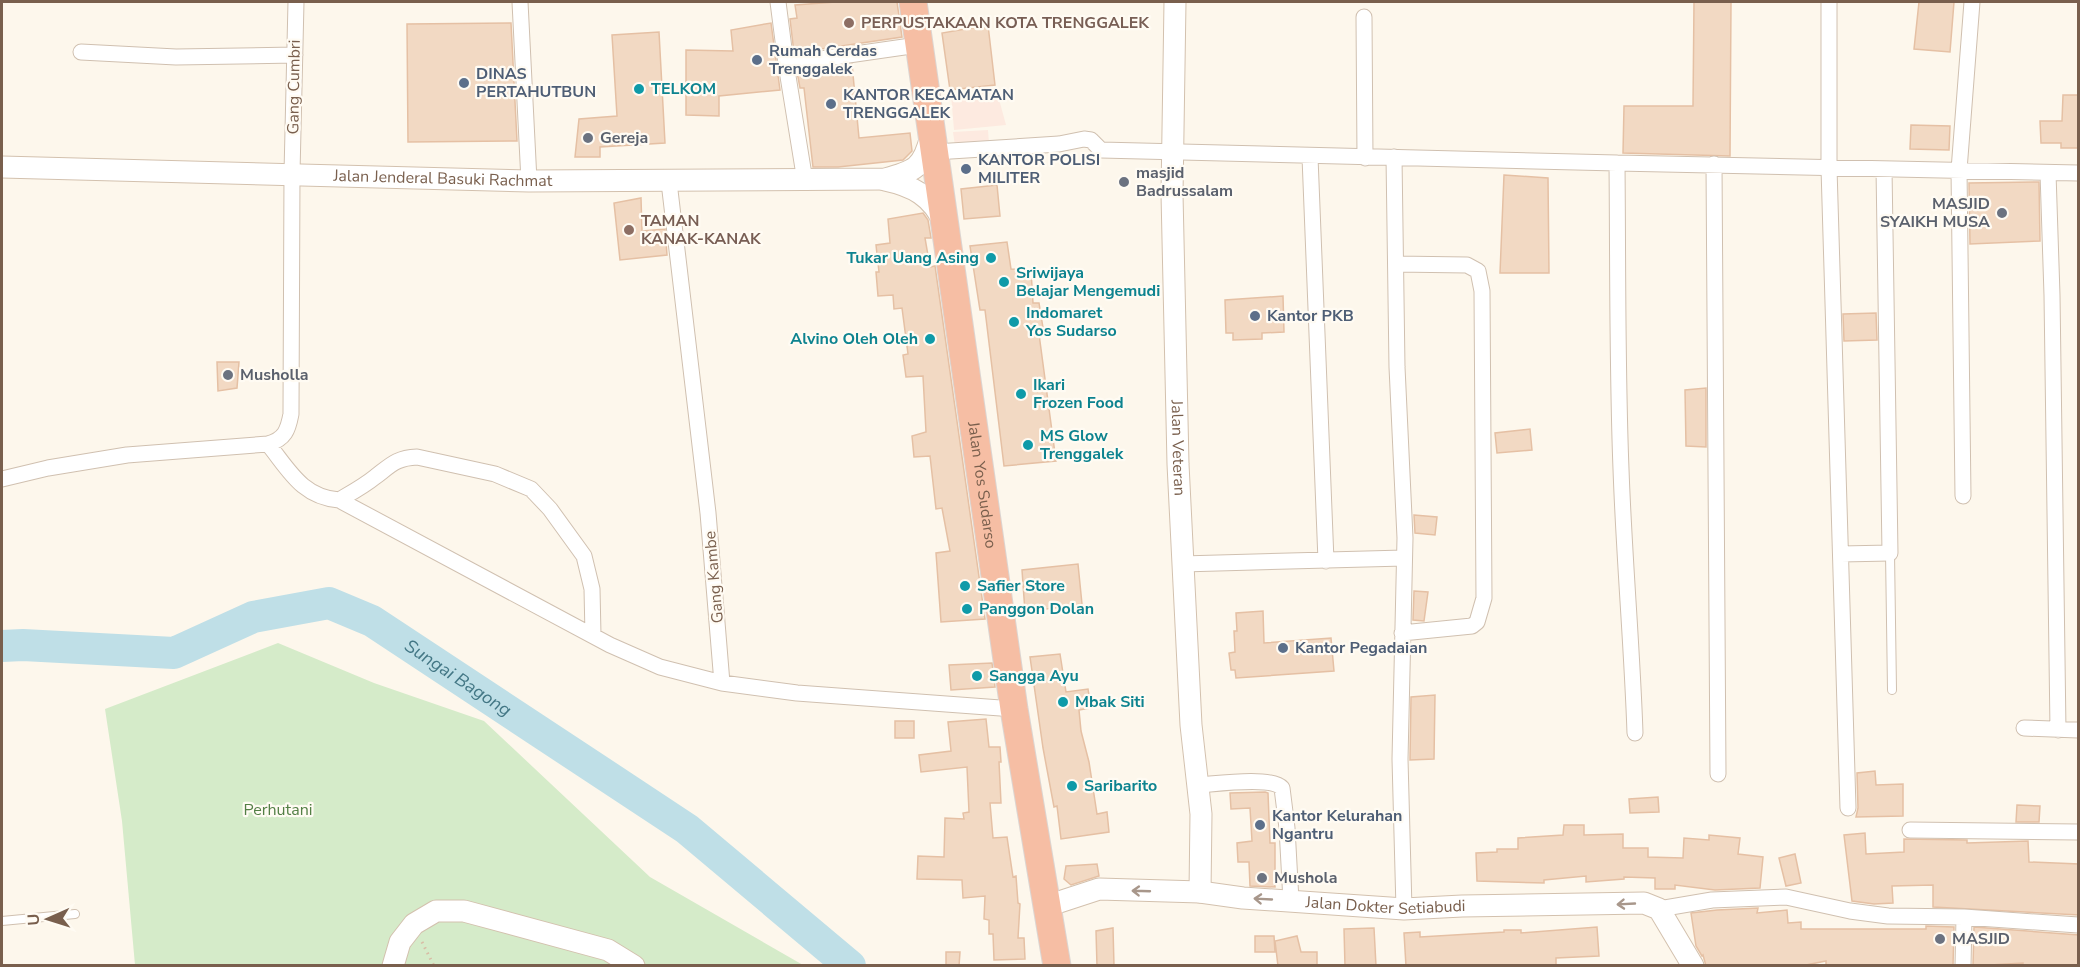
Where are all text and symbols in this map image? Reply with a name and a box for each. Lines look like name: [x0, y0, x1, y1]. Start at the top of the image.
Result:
place label: PERPUSTAKAAN KOTA TRENGGALEK: [861, 12, 1150, 34]
marker: PERPUSTAKAAN KOTA TRENGGALEK: [842, 16, 856, 30]
street label: Gang Cumbri: [282, 39, 306, 135]
place label: Rumah Cerdas Trenggalek: [769, 40, 877, 80]
marker: Rumah Cerdas Trenggalek: [750, 53, 764, 67]
place label: DINAS PERTAHUTBUN: [476, 63, 596, 103]
marker: DINAS PERTAHUTBUN: [457, 76, 471, 90]
place label: TELKOM: [651, 78, 716, 100]
marker: TELKOM: [632, 82, 646, 96]
place label: KANTOR KECAMATAN TRENGGALEK: [843, 84, 1014, 124]
marker: KANTOR KECAMATAN TRENGGALEK: [824, 97, 838, 111]
place label: Gereja: [600, 127, 648, 149]
marker: Gereja: [581, 131, 595, 145]
place label: KANTOR POLISI MILITER: [978, 149, 1100, 189]
marker: KANTOR POLISI MILITER: [959, 162, 973, 176]
place label: masjid Badrussalam: [1136, 162, 1233, 202]
street label: Jalan Jenderal Basuki Rachmat: [332, 165, 553, 192]
marker: masjid Badrussalam: [1117, 175, 1131, 189]
place label: MASJID SYAIKH MUSA: [1880, 193, 1990, 233]
marker: MASJID SYAIKH MUSA: [1995, 206, 2009, 220]
place label: TAMAN KANAK-KANAK: [641, 210, 762, 250]
marker: TAMAN KANAK-KANAK: [622, 223, 636, 237]
place label: Tukar Uang Asing: [847, 247, 979, 269]
marker: Tukar Uang Asing: [984, 251, 998, 265]
place label: Sriwijaya Belajar Mengemudi: [1016, 262, 1160, 302]
marker: Sriwijaya Belajar Mengemudi: [997, 275, 1011, 289]
place label: Indomaret Yos Sudarso: [1025, 302, 1117, 342]
place label: Kantor PKB: [1267, 305, 1354, 327]
marker: Kantor PKB: [1248, 309, 1262, 323]
marker: Indomaret Yos Sudarso: [1007, 315, 1021, 329]
place label: Alvino Oleh Oleh: [790, 328, 918, 350]
marker: Alvino Oleh Oleh: [923, 332, 937, 346]
place label: Musholla: [240, 364, 309, 386]
marker: Musholla: [221, 368, 235, 382]
place label: Ikari Frozen Food: [1033, 374, 1124, 414]
marker: Ikari Frozen Food: [1014, 387, 1028, 401]
street label: Jalan Veteran: [1166, 399, 1191, 496]
street label: Jalan Yos Sudarso: [962, 419, 1002, 550]
place label: MS Glow Trenggalek: [1040, 425, 1124, 465]
marker: MS Glow Trenggalek: [1021, 438, 1035, 452]
street label: Gang Kambe: [699, 530, 729, 624]
place label: Safier Store: [977, 575, 1065, 597]
marker: Safier Store: [958, 579, 972, 593]
place label: Panggon Dolan: [979, 598, 1094, 620]
marker: Panggon Dolan: [960, 602, 974, 616]
water label: Sungai Bagong: [400, 634, 516, 722]
place label: Kantor Pegadaian: [1295, 637, 1427, 659]
marker: Kantor Pegadaian: [1276, 641, 1290, 655]
place label: Sangga Ayu: [989, 665, 1079, 687]
marker: Sangga Ayu: [970, 669, 984, 683]
place label: Mbak Siti: [1075, 691, 1145, 713]
marker: Mbak Siti: [1056, 695, 1070, 709]
place label: Saribarito: [1084, 775, 1157, 797]
marker: Saribarito: [1065, 779, 1079, 793]
park label: Perhutani: [244, 799, 312, 821]
place label: Kantor Kelurahan Ngantru: [1272, 805, 1402, 845]
marker: Kantor Kelurahan Ngantru: [1253, 818, 1267, 832]
place label: Mushola: [1274, 867, 1337, 889]
marker: Mushola: [1255, 871, 1269, 885]
one-way arrow: [1132, 885, 1152, 896]
north arrow: [18, 889, 78, 949]
street label: Jalan Dokter Setiabudi: [1304, 891, 1466, 920]
one-way arrow: [1254, 893, 1274, 904]
one-way arrow: [1616, 898, 1636, 909]
text: U: [23, 913, 45, 926]
place label: MASJID: [1952, 928, 2010, 950]
marker: MASJID: [1933, 932, 1947, 946]

